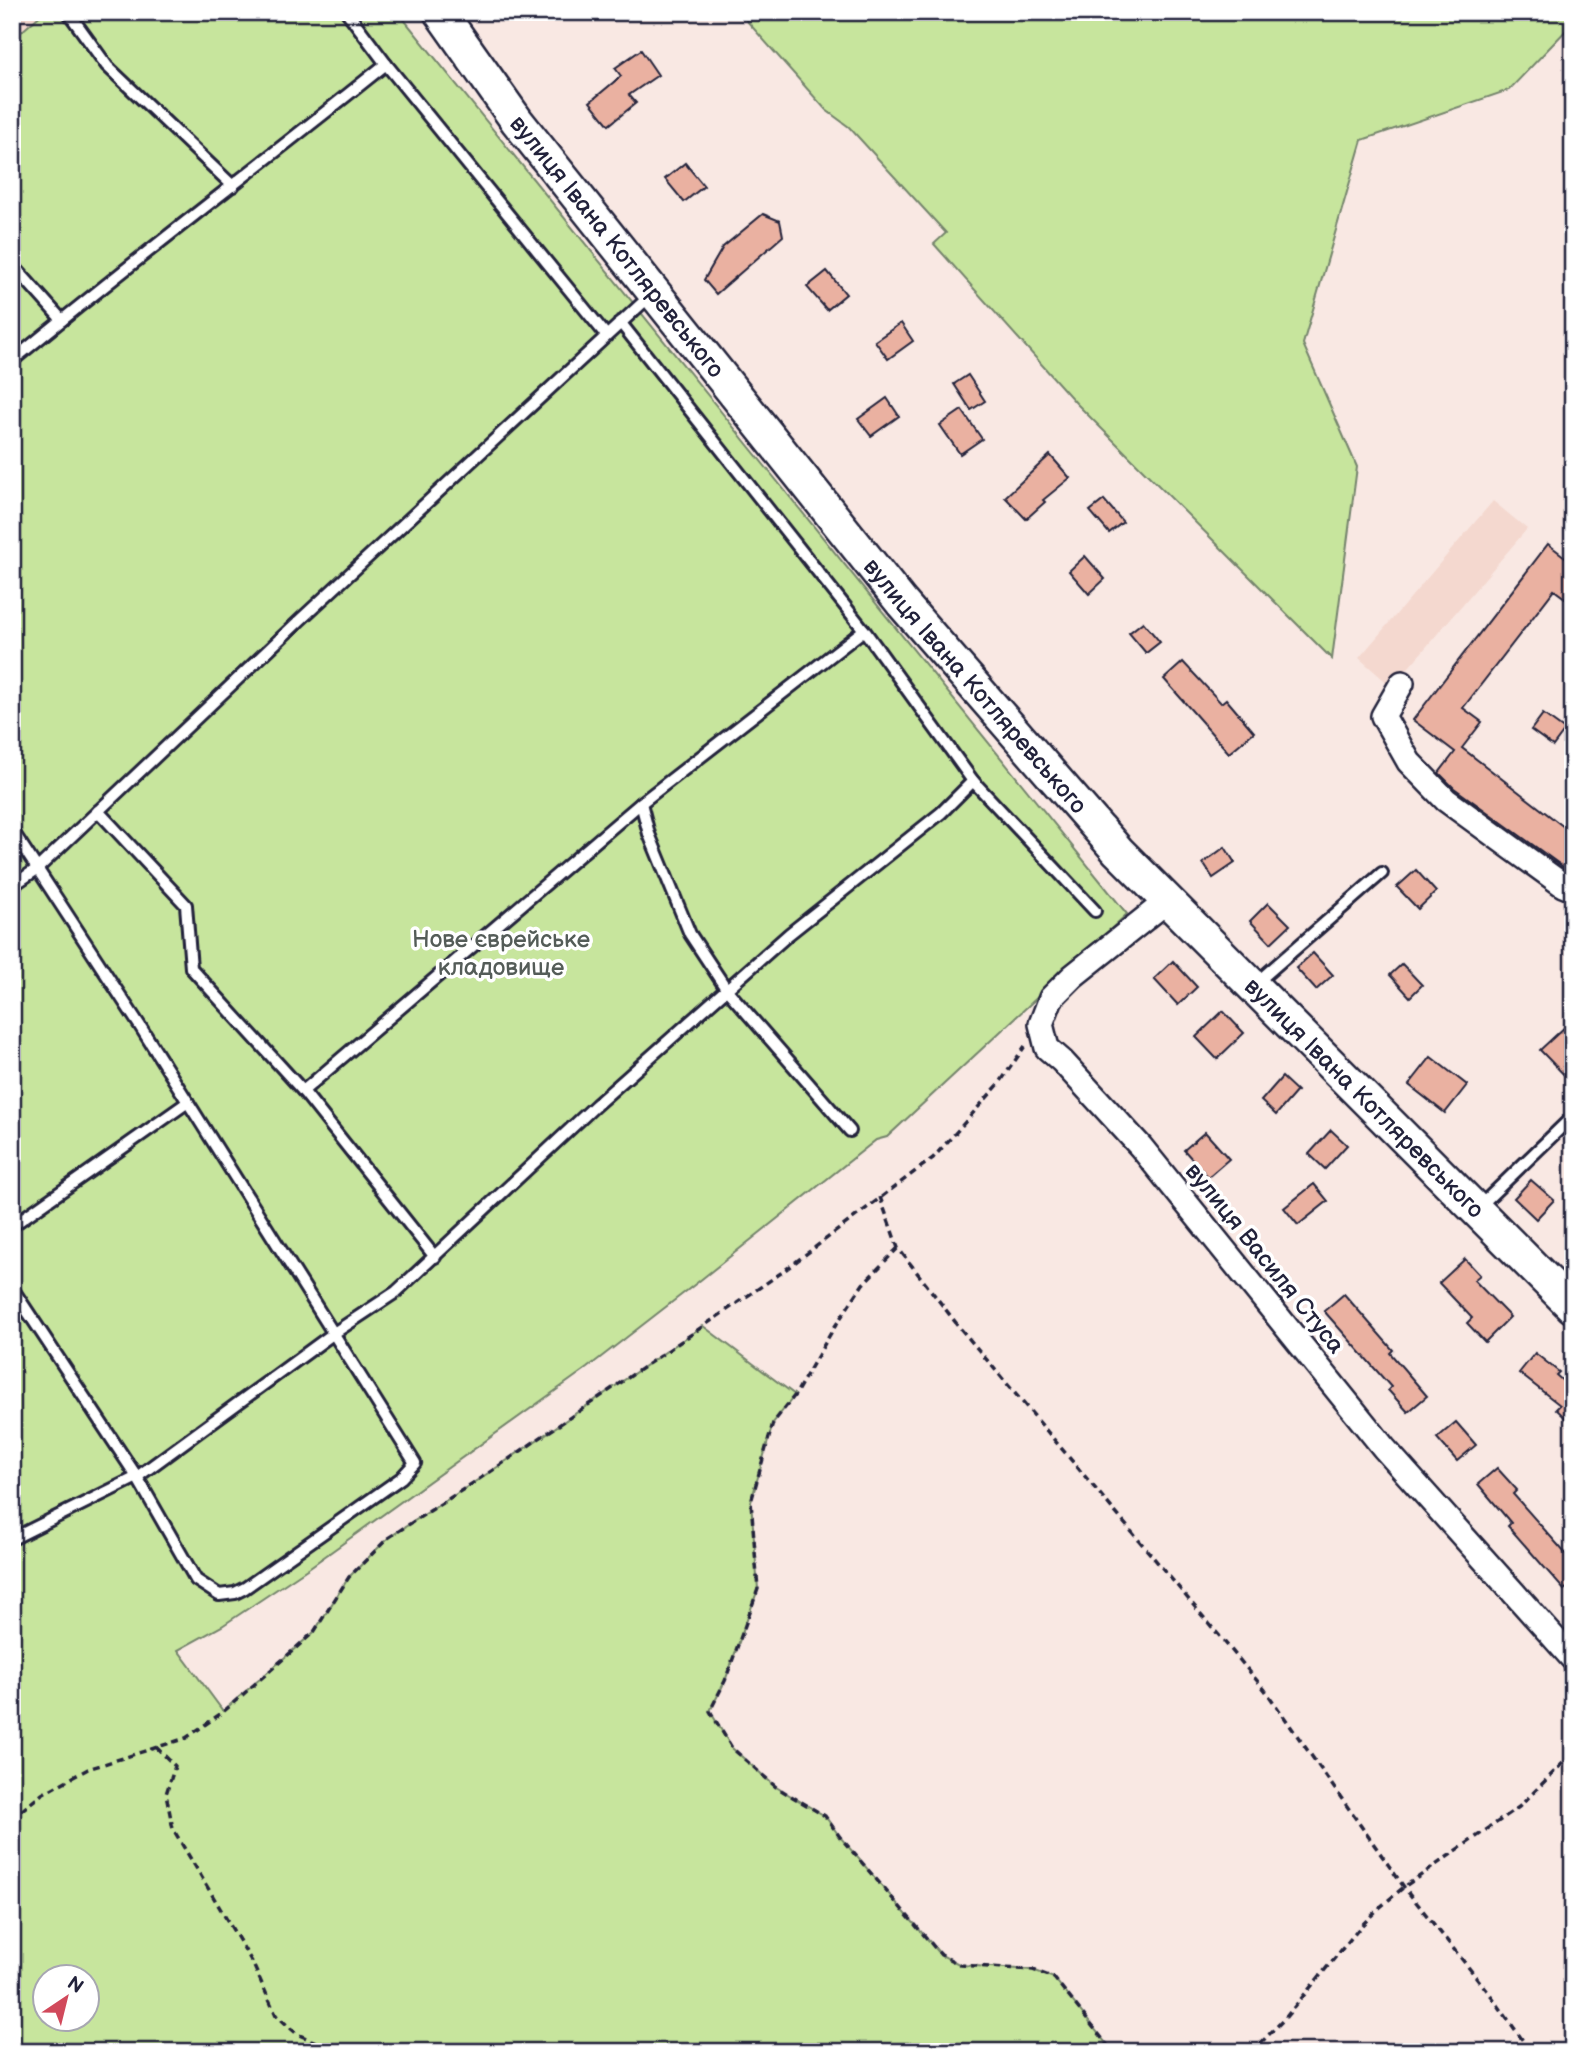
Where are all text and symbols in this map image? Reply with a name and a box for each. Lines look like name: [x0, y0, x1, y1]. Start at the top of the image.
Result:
street label: вулиця Івана Котляревського: [503, 110, 730, 384]
street label: вулиця Івана Котляревського: [857, 553, 1093, 820]
park label: Нове єврейське кладовище: [412, 925, 590, 982]
street label: вулиця Івана Котляревського: [1238, 972, 1490, 1224]
street label: вулиця Василя Стуса: [1179, 1157, 1350, 1360]
north arrow: [32, 1962, 102, 2032]
text: N: [62, 1972, 87, 1999]

